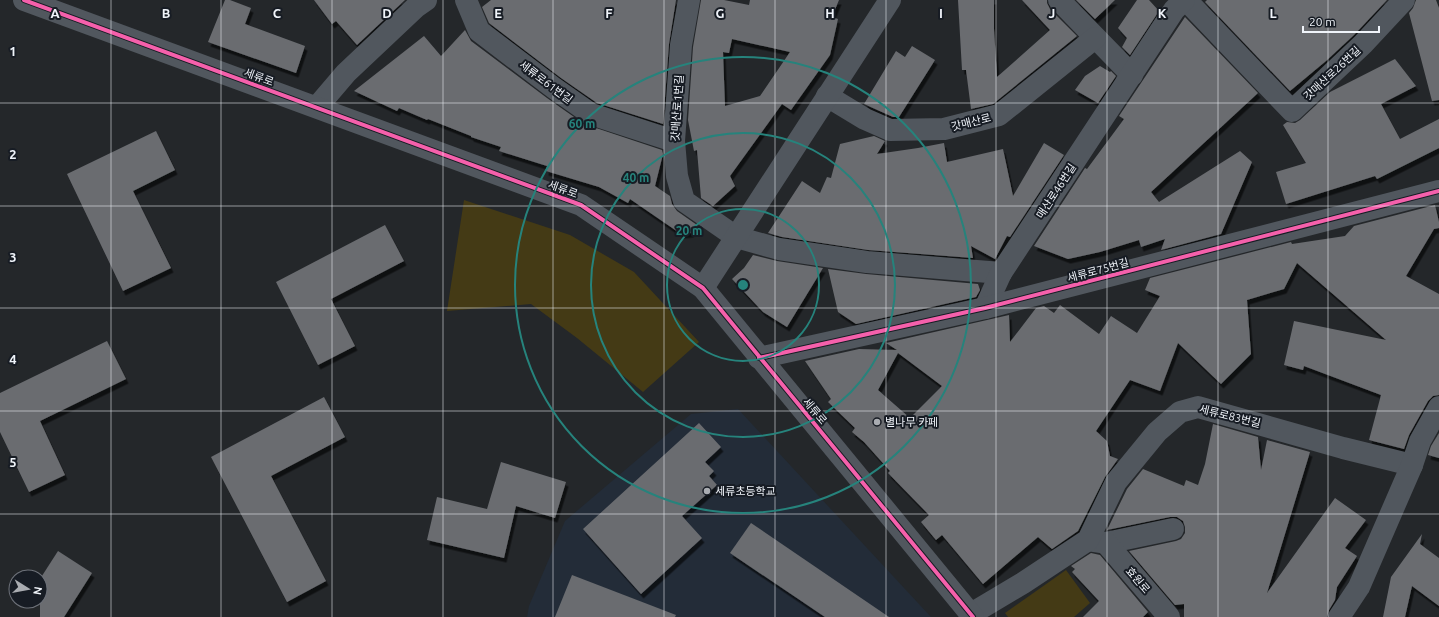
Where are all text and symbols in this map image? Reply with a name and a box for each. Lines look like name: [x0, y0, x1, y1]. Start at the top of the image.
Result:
text: A: [50, 6, 60, 20]
text: B: [162, 6, 171, 20]
text: C: [273, 6, 282, 20]
text: D: [382, 6, 392, 20]
text: E: [494, 6, 502, 20]
text: F: [605, 6, 613, 20]
text: G: [716, 6, 725, 20]
text: H: [825, 6, 835, 20]
text: I: [939, 6, 943, 20]
text: J: [1049, 6, 1055, 20]
text: K: [1158, 6, 1167, 20]
text: L: [1269, 6, 1277, 20]
scale bar: [1303, 8, 1379, 34]
text: 20 m: [1309, 15, 1336, 28]
text: 1: [9, 44, 17, 58]
street label: 갓매산로26번길: [1301, 44, 1363, 102]
street label: 세류로61번길: [517, 58, 575, 106]
street label: 세류로: [243, 66, 275, 88]
street label: 갓매산로1번길: [669, 74, 685, 142]
street label: 갓매산로: [950, 111, 992, 133]
text: 60 m: [569, 117, 595, 130]
text: 2: [9, 147, 17, 161]
street label: 매산로46번길: [1034, 161, 1078, 221]
text: 40 m: [623, 171, 649, 184]
street label: 세류로: [547, 178, 579, 200]
text: 20 m: [676, 224, 702, 237]
text: 3: [9, 250, 17, 264]
street label: 세류로75번길: [1066, 256, 1130, 284]
centre of rings: [736, 278, 750, 292]
text: 4: [9, 352, 17, 366]
street label: 세류로: [801, 396, 829, 426]
street label: 세류로83번길: [1198, 403, 1262, 429]
place label: 별나무 카페: [885, 416, 938, 428]
marker: 별나무 카페: [872, 417, 882, 427]
text: 5: [9, 455, 17, 469]
place label: 세류초등학교: [715, 485, 776, 497]
marker: 세류초등학교: [702, 486, 712, 496]
street label: 효원로: [1124, 565, 1152, 595]
north arrow: [8, 569, 48, 609]
text: N: [31, 586, 44, 596]

